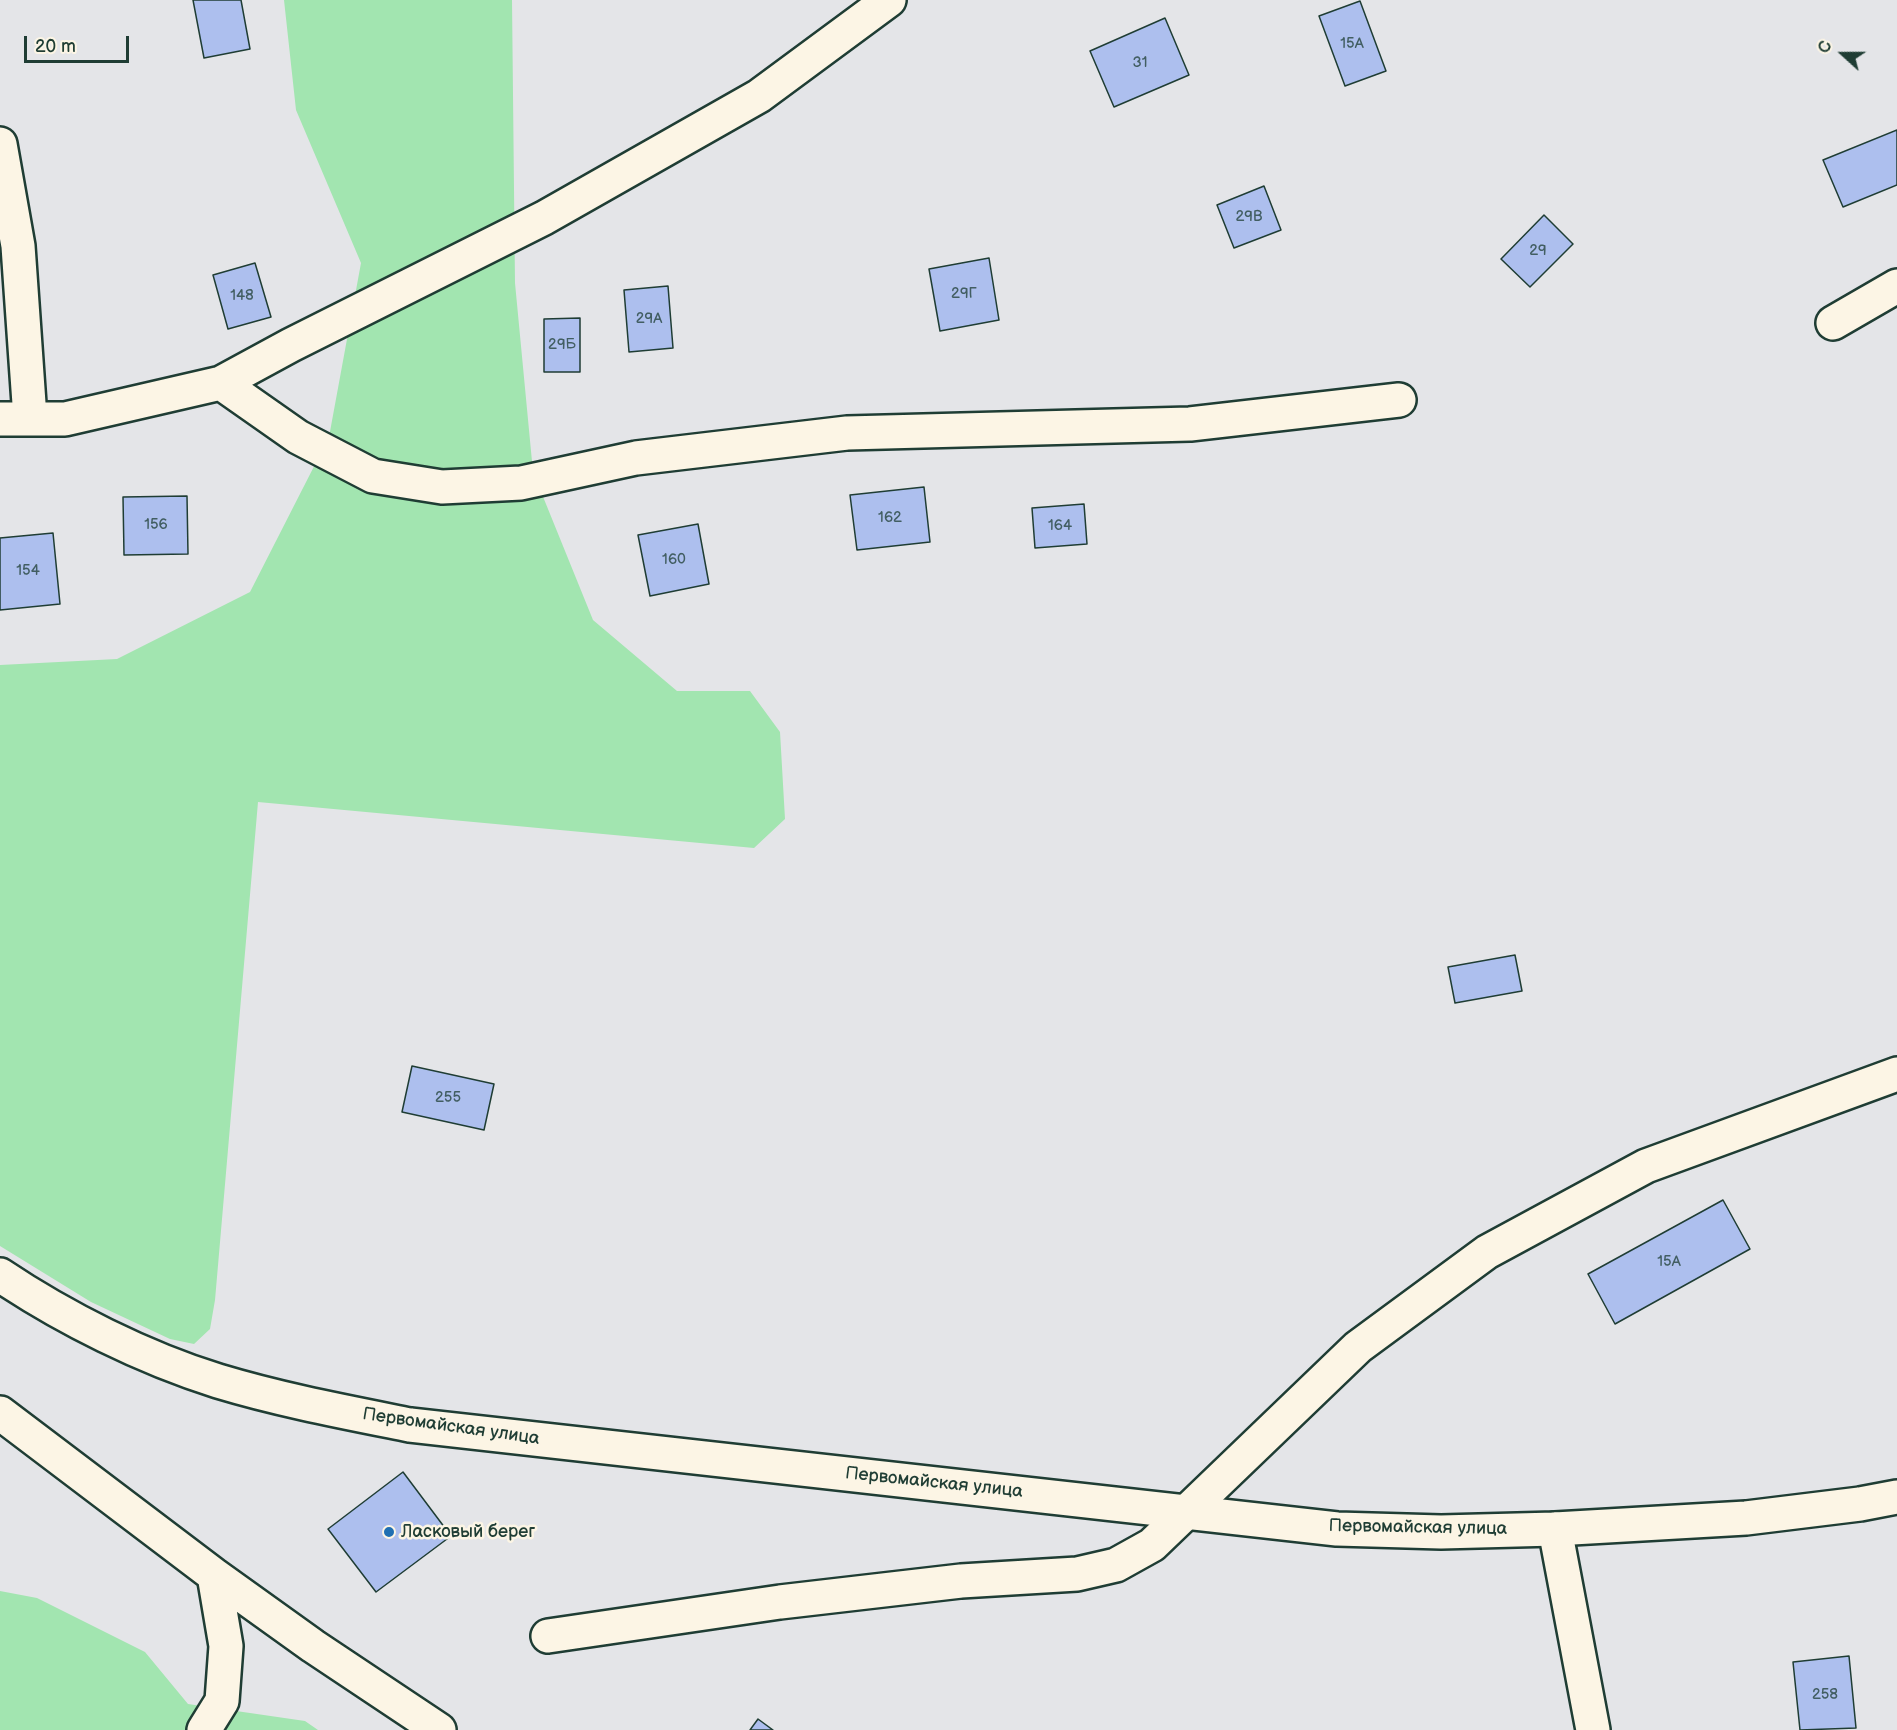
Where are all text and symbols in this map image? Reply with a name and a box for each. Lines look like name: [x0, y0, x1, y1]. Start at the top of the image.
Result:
scale bar: [27, 24, 132, 62]
north arrow: [1813, 24, 1873, 84]
house number: 15А: [1340, 35, 1364, 53]
text: 20 m: [35, 36, 76, 57]
text: С: [1815, 39, 1837, 56]
house number: 31: [1132, 54, 1148, 72]
house number: 29В: [1235, 208, 1263, 226]
house number: 29: [1529, 242, 1547, 260]
house number: 29Г: [951, 285, 977, 303]
house number: 148: [230, 287, 254, 305]
house number: 29А: [636, 310, 662, 328]
house number: 29Б: [548, 336, 576, 354]
house number: 162: [878, 509, 902, 527]
house number: 156: [144, 516, 168, 534]
house number: 164: [1048, 517, 1072, 535]
house number: 160: [662, 551, 686, 569]
house number: 154: [16, 562, 40, 580]
house number: 255: [435, 1089, 461, 1107]
house number: 15А: [1657, 1253, 1681, 1271]
street label: Первомайская улица: [361, 1404, 541, 1450]
street label: Первомайская улица: [844, 1463, 1024, 1503]
street label: Первомайская улица: [1329, 1516, 1507, 1540]
place label: Ласковый берег: [401, 1521, 535, 1543]
marker: Ласковый берег: [382, 1525, 396, 1539]
house number: 258: [1812, 1686, 1838, 1704]

